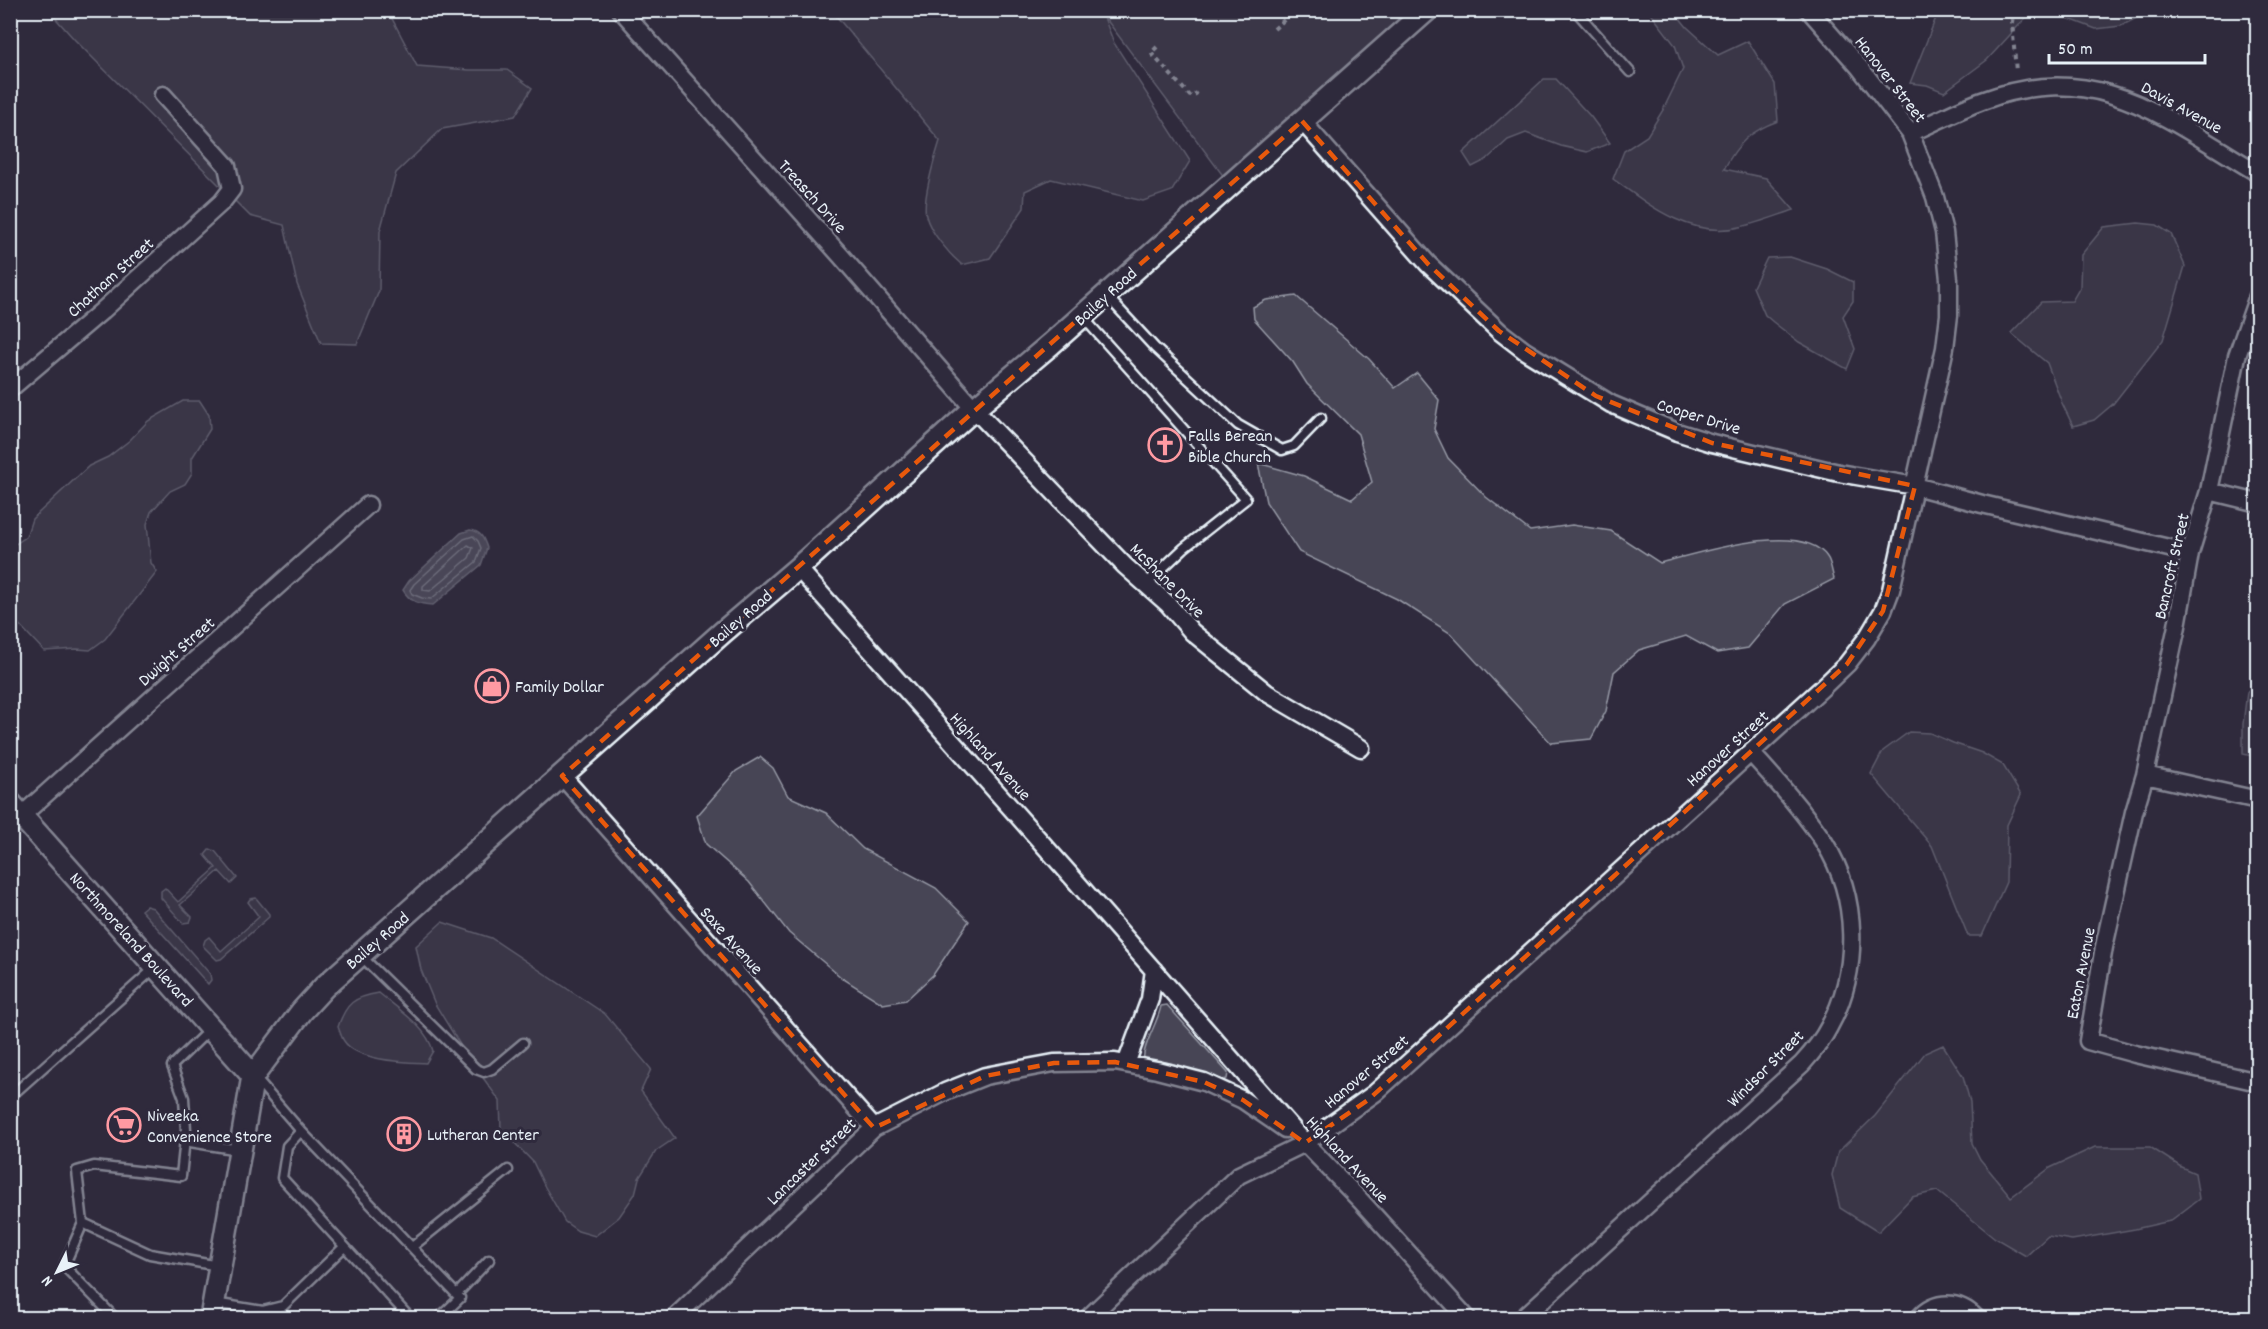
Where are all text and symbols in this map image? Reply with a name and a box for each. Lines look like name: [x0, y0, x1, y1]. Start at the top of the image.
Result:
scale bar: [2049, 27, 2205, 65]
street label: Hanover Street: [1847, 32, 1931, 129]
text: 50 m: [2058, 38, 2093, 63]
street label: Davis Avenue: [2136, 77, 2226, 142]
street label: Treasch Drive: [771, 155, 851, 240]
street label: Chatham Street: [63, 233, 161, 325]
street label: Bailey Road: [1069, 263, 1144, 333]
street label: Cooper Drive: [1653, 394, 1743, 443]
place label: Falls Berean Bible Church: [1188, 425, 1273, 471]
church icon: Falls Berean Bible Church: [1147, 427, 1183, 463]
street label: Bancroft Street: [2149, 511, 2198, 622]
street label: McShane Drive: [1123, 538, 1210, 625]
street label: Bailey Road: [704, 585, 779, 655]
street label: Dwight Street: [134, 612, 222, 693]
shop icon: Family Dollar: [474, 668, 510, 704]
place label: Family Dollar: [515, 676, 604, 701]
street label: Hanover Street: [1682, 706, 1776, 794]
street label: Highland Avenue: [943, 708, 1036, 808]
street label: Northmoreland Boulevard: [62, 867, 198, 1014]
street label: Saxe Avenue: [693, 902, 768, 981]
street label: Bailey Road: [341, 907, 416, 977]
street label: Eaton Avenue: [2061, 925, 2104, 1021]
street label: Windsor Street: [1722, 1025, 1811, 1114]
street label: Hanover Street: [1320, 1030, 1416, 1116]
place label: Niveeka Convenience Store: [147, 1105, 272, 1151]
supermarket icon: Niveeka Convenience Store: [106, 1107, 142, 1143]
street label: Highland Avenue: [1299, 1111, 1393, 1210]
street label: Lancaster Street: [762, 1113, 864, 1212]
building icon: Lutheran Center: [386, 1116, 422, 1152]
place label: Lutheran Center: [427, 1124, 539, 1149]
north arrow: [27, 1242, 87, 1302]
text: N: [37, 1270, 59, 1291]

